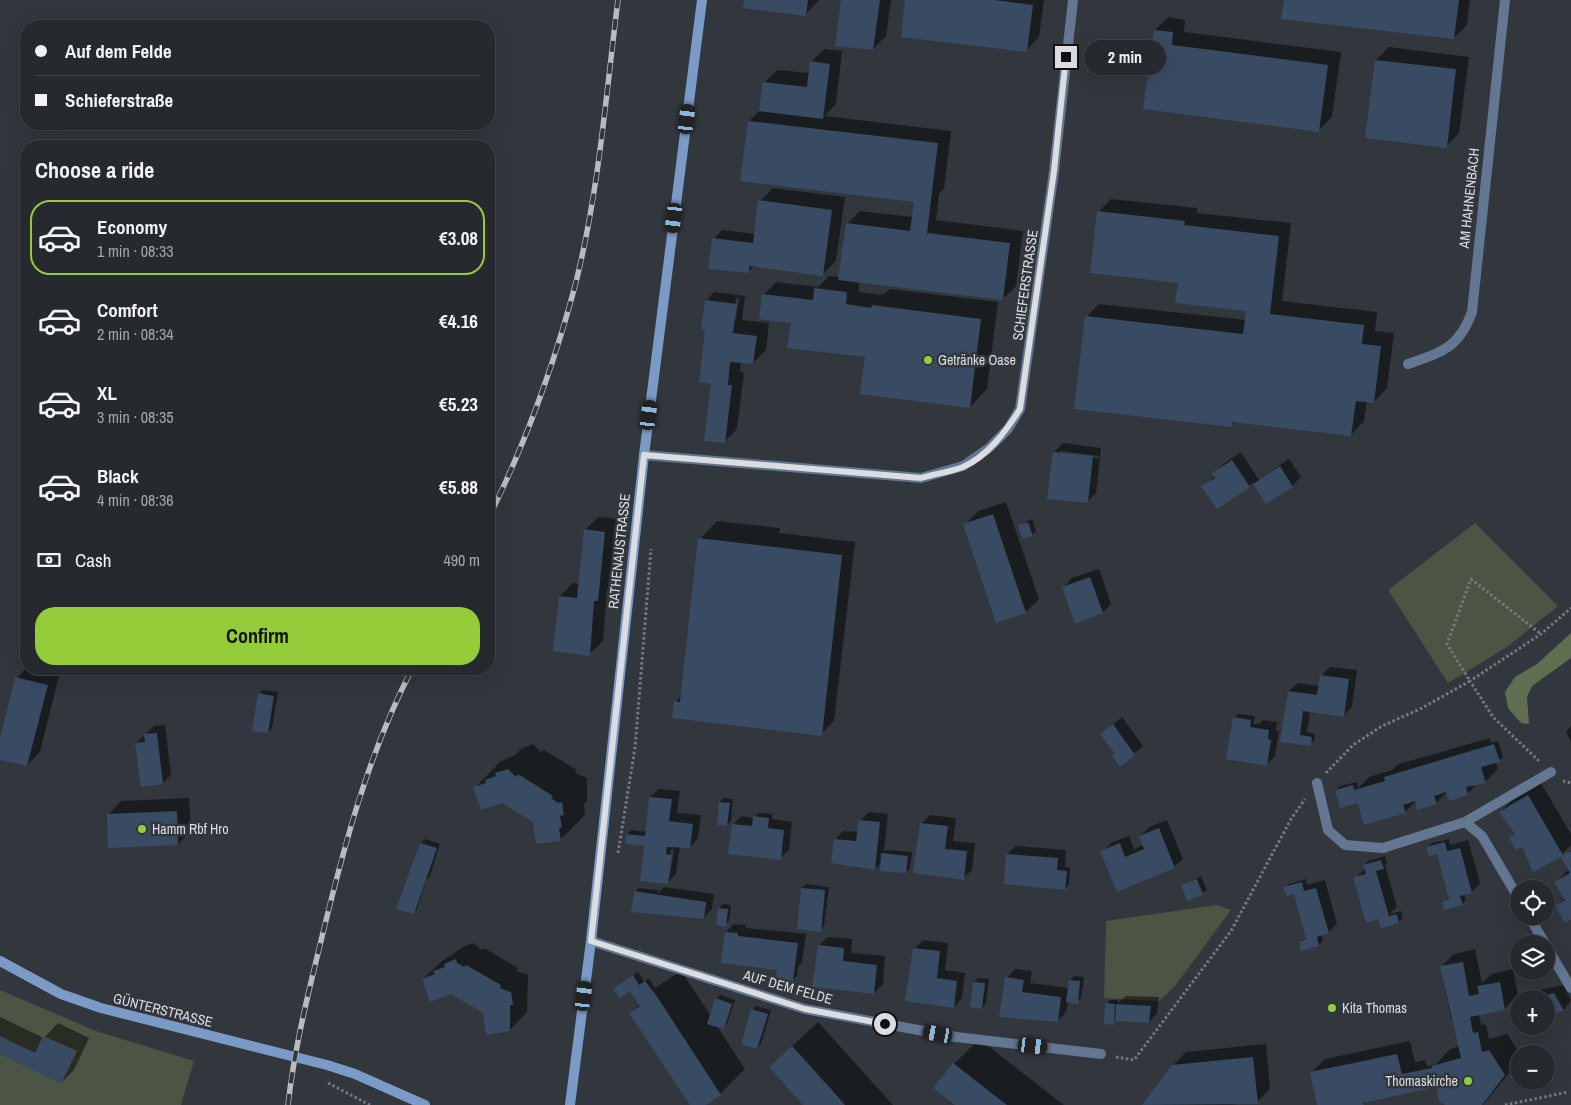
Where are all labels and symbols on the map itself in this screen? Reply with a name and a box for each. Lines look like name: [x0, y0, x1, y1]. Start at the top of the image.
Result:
callout: 2 min: [1084, 40, 1166, 74]
route end: [1055, 46, 1077, 68]
car: [677, 103, 696, 135]
street label: AM HAHNENBACH: [1455, 147, 1483, 250]
car: [664, 202, 683, 234]
street label: SCHIEFERSTRASSE: [1008, 228, 1042, 342]
place label: Getränke Oase: [938, 351, 1016, 369]
marker: Getränke Oase: [922, 354, 934, 366]
car: [639, 399, 658, 431]
street label: RATHENAUSTRASSE: [604, 492, 634, 610]
place label: Hamm Rbf Hro: [152, 820, 229, 838]
marker: Hamm Rbf Hro: [136, 823, 148, 835]
street label: AUF DEM FELDE: [740, 965, 835, 1008]
car: [574, 980, 593, 1012]
street label: GÜNTERSTRASSE: [111, 989, 215, 1031]
place label: Kita Thomas: [1342, 999, 1407, 1017]
marker: Kita Thomas: [1326, 1002, 1338, 1014]
route start: [874, 1013, 896, 1035]
car: [921, 1024, 954, 1044]
car: [1017, 1037, 1048, 1055]
place label: Thomaskirche: [1385, 1072, 1458, 1090]
marker: Thomaskirche: [1462, 1075, 1474, 1087]

